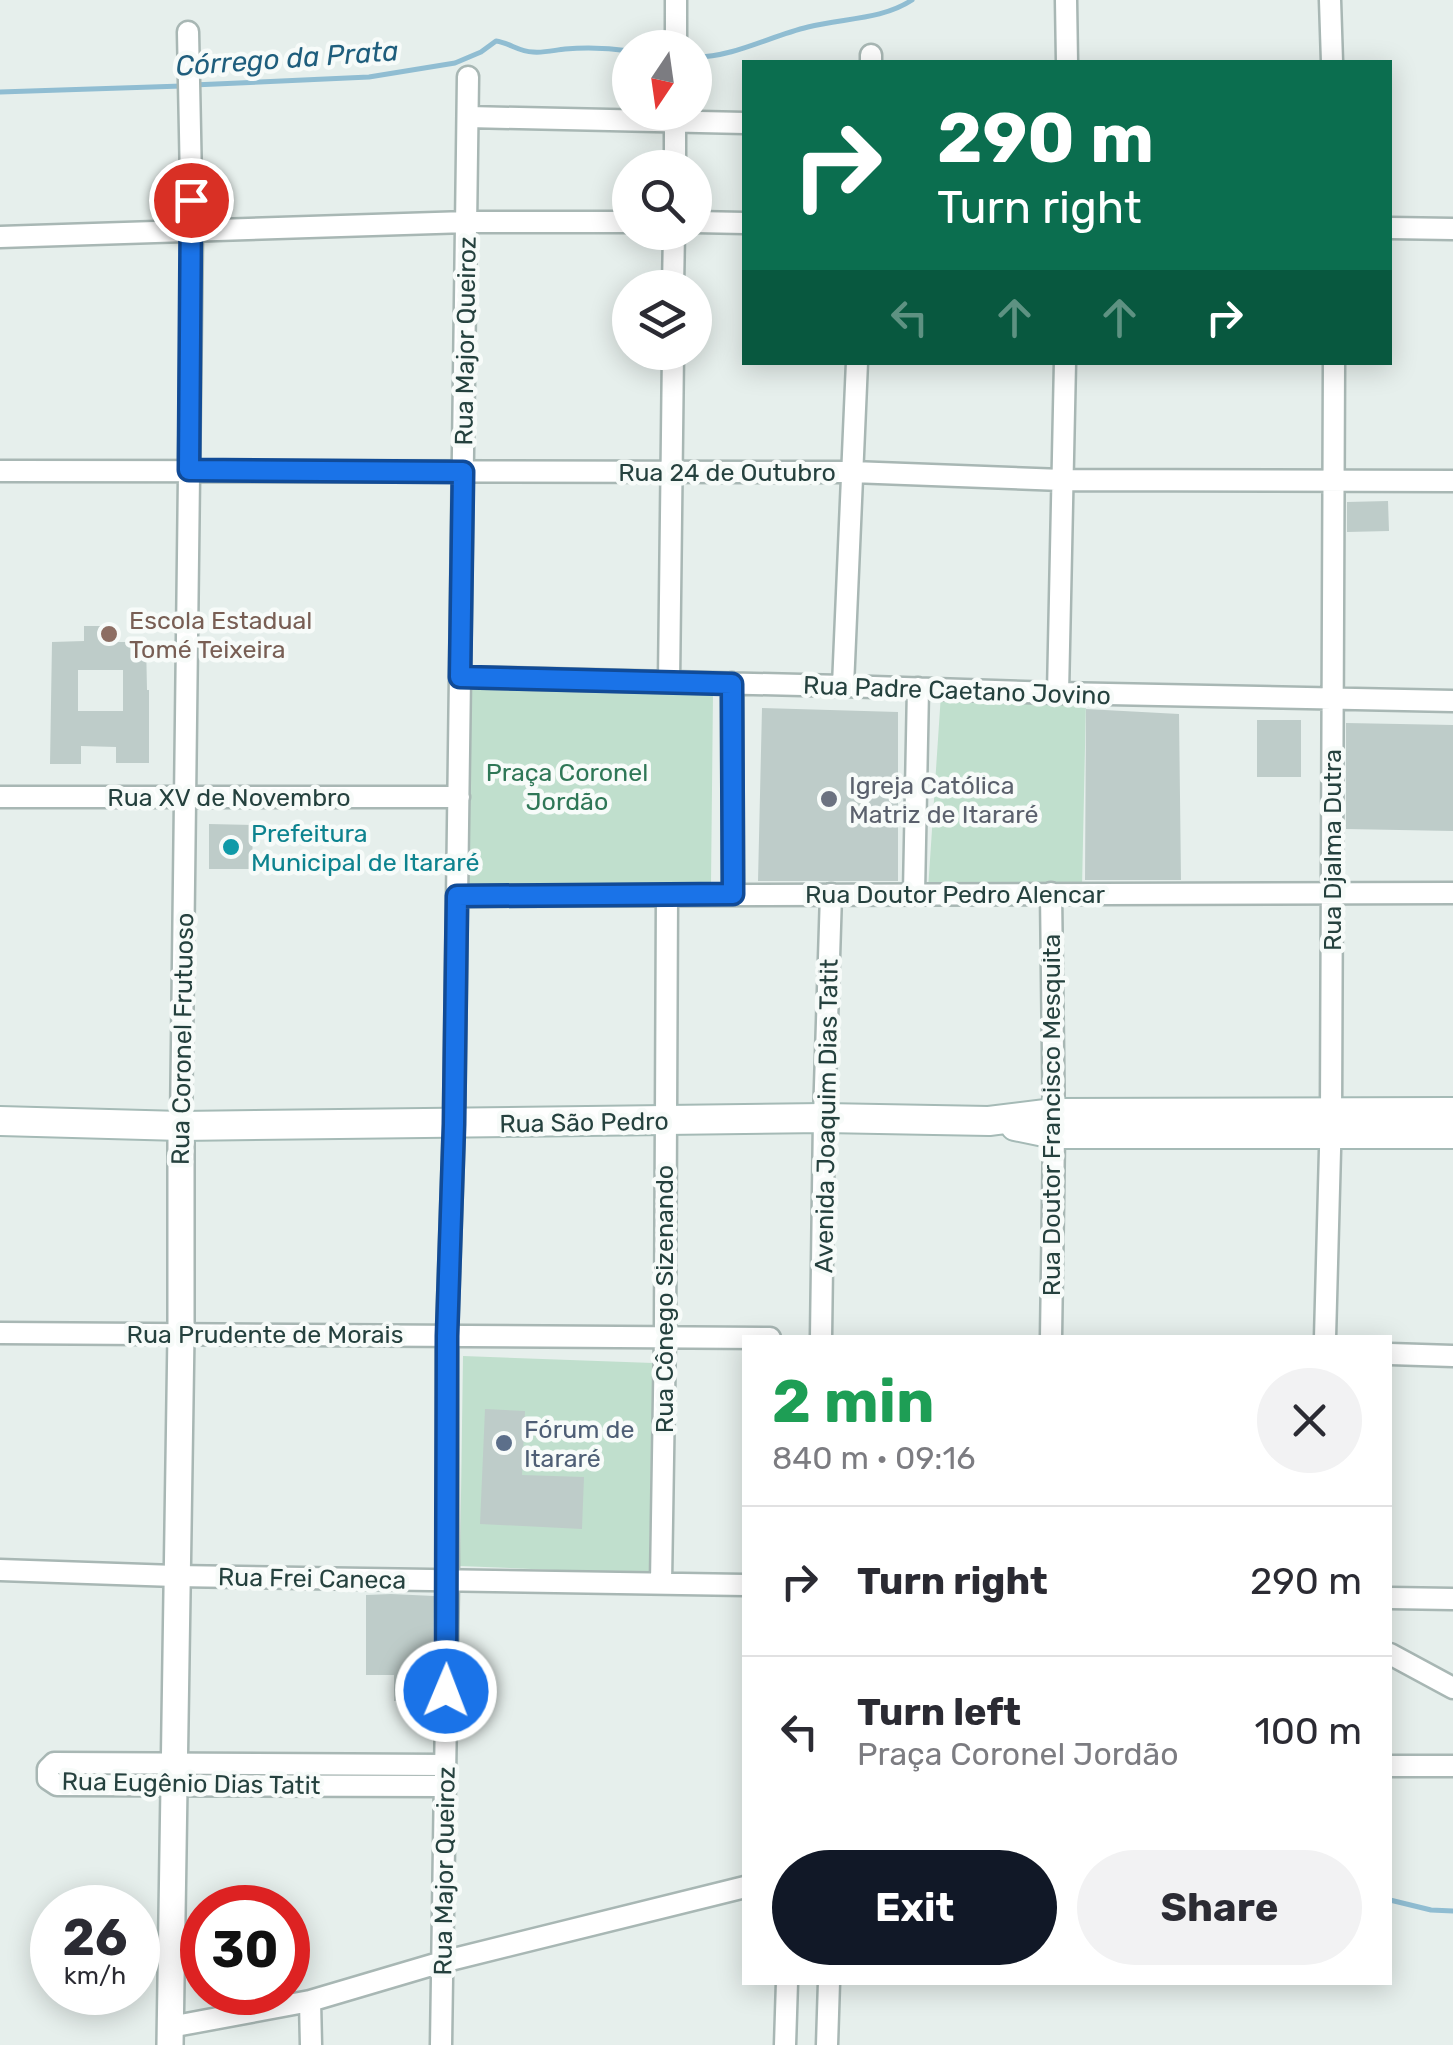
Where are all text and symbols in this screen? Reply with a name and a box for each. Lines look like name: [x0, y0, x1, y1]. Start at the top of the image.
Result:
north arrow: [612, 30, 712, 130]
map controls: [612, 30, 712, 370]
water label: Córrego da Prata: [174, 34, 400, 83]
text: 290 m: [937, 97, 1154, 180]
icon: right: [772, 100, 902, 230]
button: search: [612, 150, 712, 250]
pin: [149, 158, 234, 243]
icon: arrive: [164, 173, 219, 228]
text: Turn right: [937, 181, 1141, 234]
street label: Rua Major Queiroz: [449, 236, 482, 446]
button: layers: [612, 270, 712, 370]
icon: left: [882, 290, 937, 345]
icon: ahead: [987, 290, 1042, 345]
icon: ahead: [1092, 290, 1147, 345]
icon: right: [1197, 290, 1252, 345]
street label: Rua 24 de Outubro: [618, 458, 836, 487]
place label: Escola Estadual Tomé Teixeira: [129, 606, 312, 664]
marker: Escola Estadual Tomé Teixeira: [98, 623, 120, 645]
street label: Rua Padre Caetano Jovino: [803, 671, 1111, 710]
street label: Rua Djalma Dutra: [1318, 749, 1347, 951]
park label: Praça Coronel Jordão: [486, 758, 648, 816]
place label: Igreja Católica Matriz de Itararé: [849, 771, 1038, 829]
street label: Rua XV de Novembro: [107, 783, 351, 812]
marker: Igreja Católica Matriz de Itararé: [818, 788, 840, 810]
place label: Prefeitura Municipal de Itararé: [251, 819, 480, 877]
marker: Prefeitura Municipal de Itararé: [220, 836, 242, 858]
street label: Rua Doutor Pedro Alencar: [805, 880, 1106, 909]
street label: Rua Coronel Frutuoso: [166, 913, 199, 1165]
street label: Rua Doutor Francisco Mesquita: [1037, 934, 1066, 1296]
street label: Avenida Joaquim Dias Tatit: [809, 958, 844, 1273]
street label: Rua São Pedro: [499, 1107, 669, 1138]
street label: Rua Cônego Sizenando: [650, 1165, 679, 1433]
street label: Rua Prudente de Morais: [127, 1320, 403, 1349]
text: 2 min: [772, 1366, 934, 1437]
button: close: [1257, 1368, 1362, 1473]
place label: Fórum de Itararé: [524, 1415, 634, 1473]
marker: Fórum de Itararé: [493, 1432, 515, 1454]
text: 840 m · 09:16: [772, 1439, 976, 1477]
icon: right: [772, 1554, 827, 1609]
text: Turn right: [857, 1558, 1048, 1604]
text: 290 m: [1250, 1558, 1362, 1604]
street label: Rua Frei Caneca: [218, 1562, 406, 1595]
position arrow: [394, 1639, 498, 1743]
text: Turn left: [857, 1689, 1021, 1735]
icon: left: [772, 1704, 827, 1759]
text: 100 m: [1254, 1708, 1362, 1754]
text: Praça Coronel Jordão: [857, 1735, 1179, 1773]
street label: Rua Major Queiroz: [428, 1766, 461, 1976]
street label: Rua Eugênio Dias Tatit: [61, 1767, 321, 1800]
button: Exit: [772, 1850, 1057, 1965]
button: Share: [1077, 1850, 1362, 1965]
speed limit sign: 30: [180, 1885, 310, 2015]
text: 26: [62, 1908, 128, 1968]
text: km/h: [64, 1961, 126, 1990]

